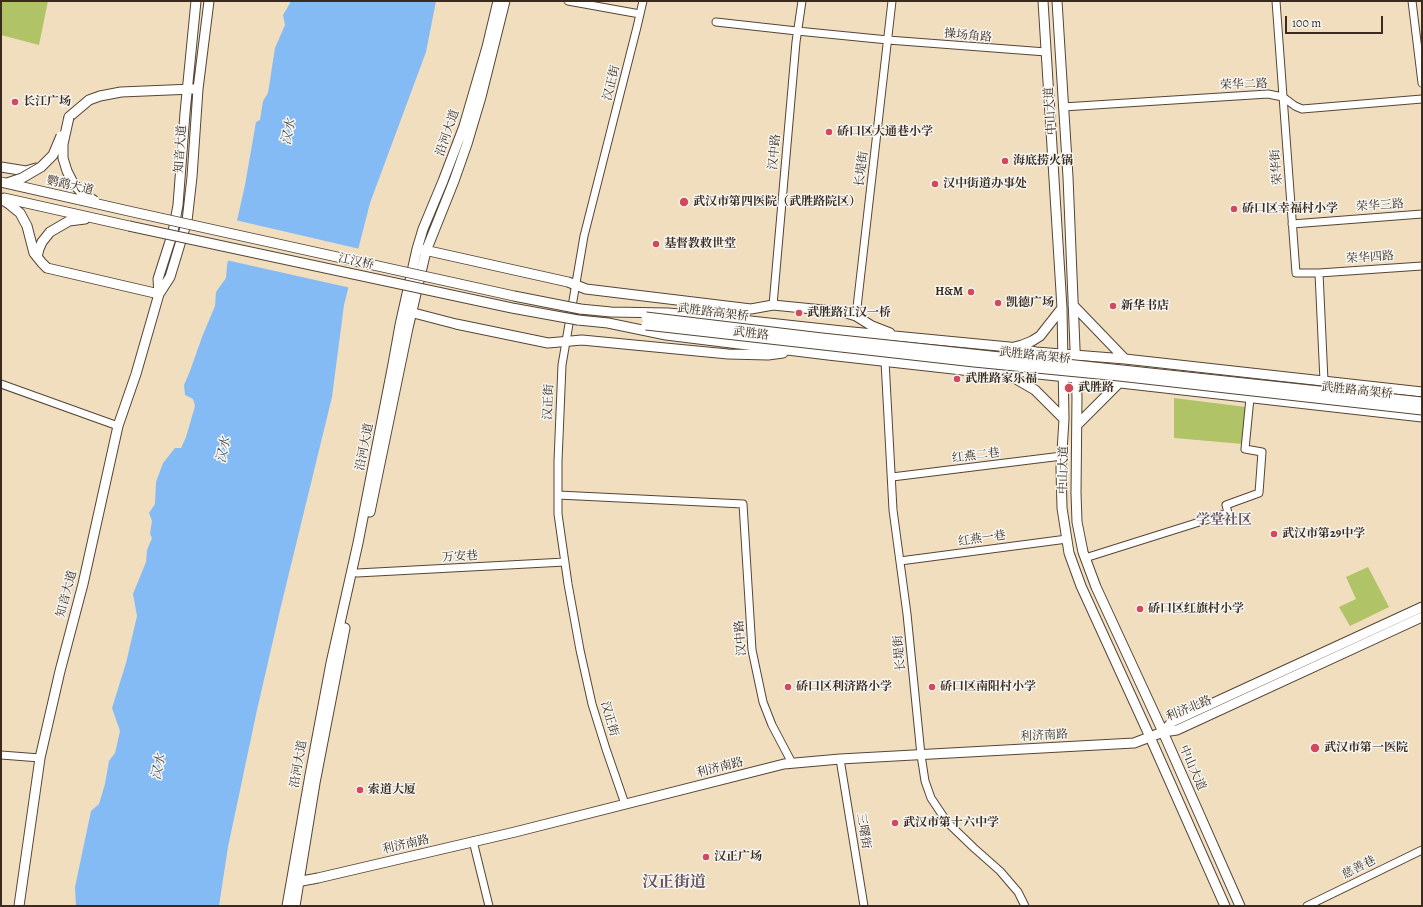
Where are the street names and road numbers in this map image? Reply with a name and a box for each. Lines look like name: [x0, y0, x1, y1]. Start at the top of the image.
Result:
street label: 操场角路: [943, 27, 993, 45]
street label: 汉正街: [601, 64, 623, 102]
street label: 荣华二路: [1220, 77, 1268, 93]
street label: 中山大道: [1042, 87, 1060, 135]
street label: 沿河大道: [433, 108, 463, 158]
street label: 知音大道: [172, 125, 190, 173]
street label: 汉中路: [766, 133, 784, 171]
street label: 荣华街: [1268, 148, 1286, 186]
street label: 长堤街: [853, 150, 871, 188]
street label: 鹦鹉大道: [45, 174, 95, 198]
street label: 荣华三路: [1356, 197, 1404, 215]
street label: 荣华四路: [1346, 249, 1394, 267]
street label: 江汉桥: [337, 251, 375, 273]
street label: 武胜路高架桥: [676, 301, 750, 325]
street label: 武胜路: [732, 325, 770, 343]
street label: 武胜路高架桥: [998, 345, 1072, 367]
street label: 武胜路高架桥: [1320, 380, 1394, 402]
street label: 汉正街: [541, 384, 557, 420]
street label: 沿河大道: [353, 422, 377, 472]
street label: 红燕二巷: [951, 446, 1001, 466]
street label: 中山大道: [1056, 446, 1072, 494]
street label: 红燕一巷: [957, 529, 1007, 549]
street label: 万安巷: [442, 549, 478, 565]
street label: 知音大道: [54, 569, 80, 619]
street label: 汉中路: [732, 619, 750, 657]
street label: 长堤街: [891, 634, 909, 672]
street label: 利济北路: [1164, 693, 1214, 725]
street label: 汉正街: [597, 700, 621, 738]
street label: 利济南路: [1020, 728, 1068, 744]
street label: 沿河大道: [288, 739, 310, 789]
street label: 中山大道: [1176, 743, 1208, 793]
street label: 利济南路: [695, 755, 745, 781]
street label: 三曙街: [853, 812, 873, 850]
street label: 利济南路: [381, 833, 431, 857]
street label: 慈善巷: [1340, 853, 1378, 883]

